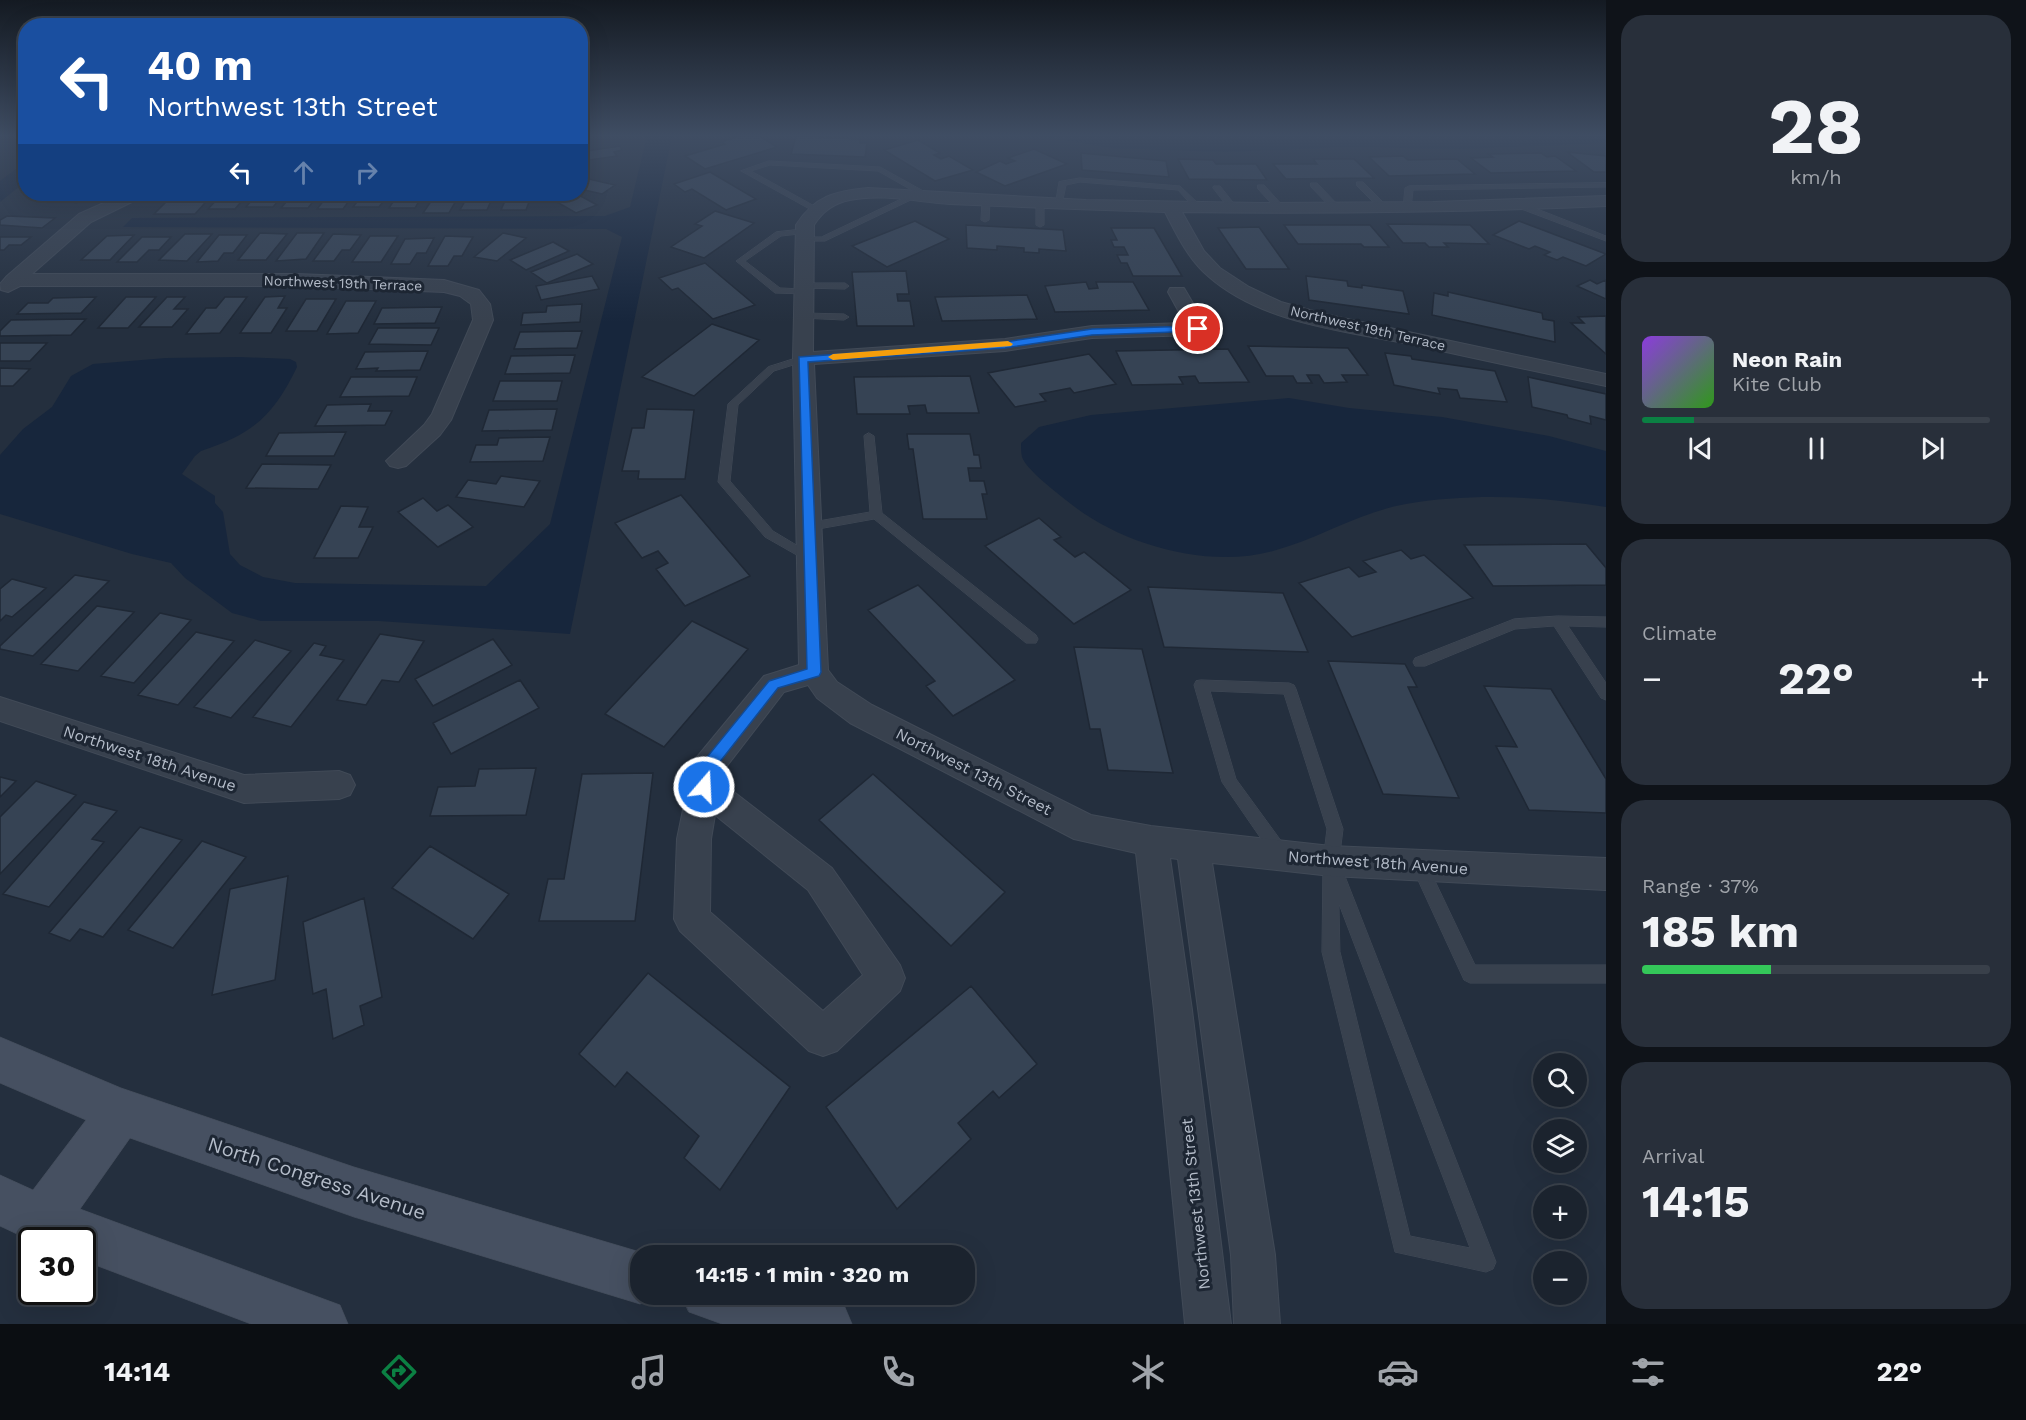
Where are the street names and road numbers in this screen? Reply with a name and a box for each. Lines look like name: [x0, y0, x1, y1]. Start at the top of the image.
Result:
street label: Northwest 19th Terrace: [263, 272, 423, 294]
street label: Northwest 19th Terrace: [1289, 302, 1447, 354]
street label: Northwest 18th Avenue: [61, 722, 239, 795]
street label: Northwest 13th Street: [893, 724, 1055, 819]
street label: Northwest 18th Avenue: [1287, 847, 1469, 878]
street label: Northwest 13th Street: [1177, 1117, 1214, 1291]
street label: North Congress Avenue: [205, 1131, 429, 1225]

